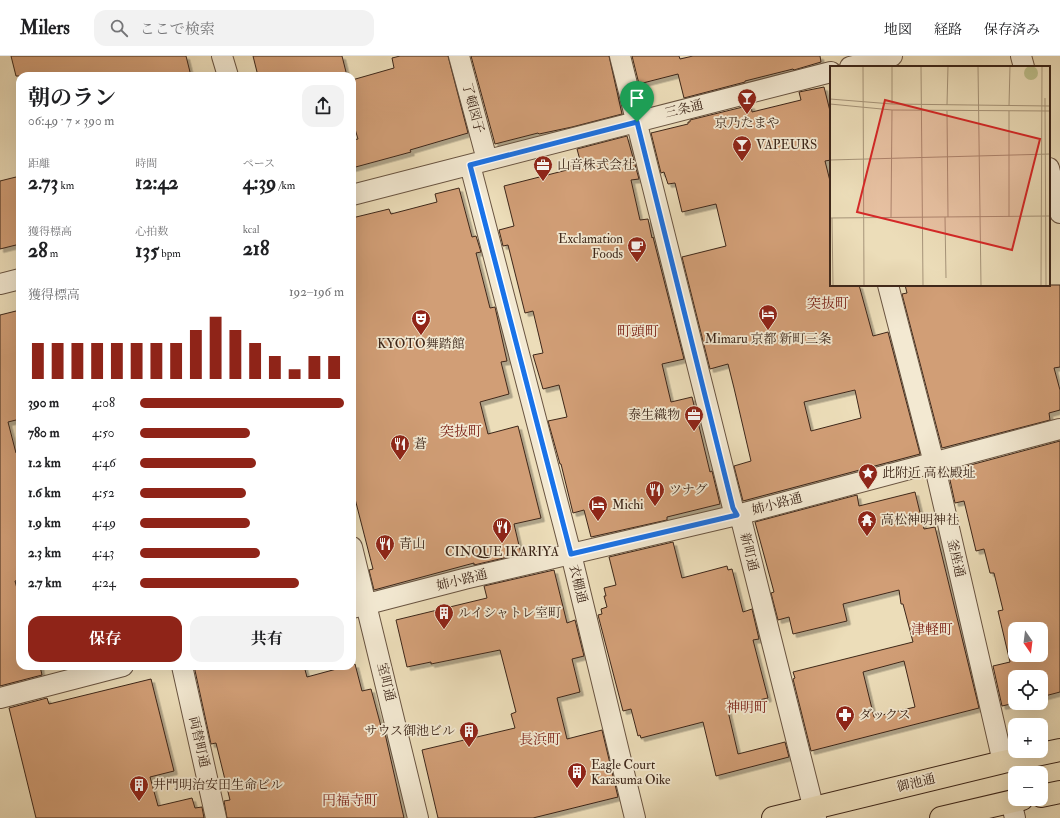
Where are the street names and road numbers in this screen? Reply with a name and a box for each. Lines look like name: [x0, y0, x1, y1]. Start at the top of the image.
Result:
street label: 了頓図子: [459, 81, 487, 135]
street label: 三条通: [663, 97, 705, 121]
street label: 姉小路通: [750, 490, 804, 518]
street label: 新町通: [737, 531, 761, 573]
street label: 釜座通: [944, 537, 968, 579]
street label: 衣棚通: [566, 563, 590, 605]
street label: 姉小路通: [435, 566, 489, 594]
street label: 室町通: [374, 661, 398, 703]
street label: 両替町通: [185, 715, 213, 769]
street label: 御池通: [895, 771, 937, 795]

